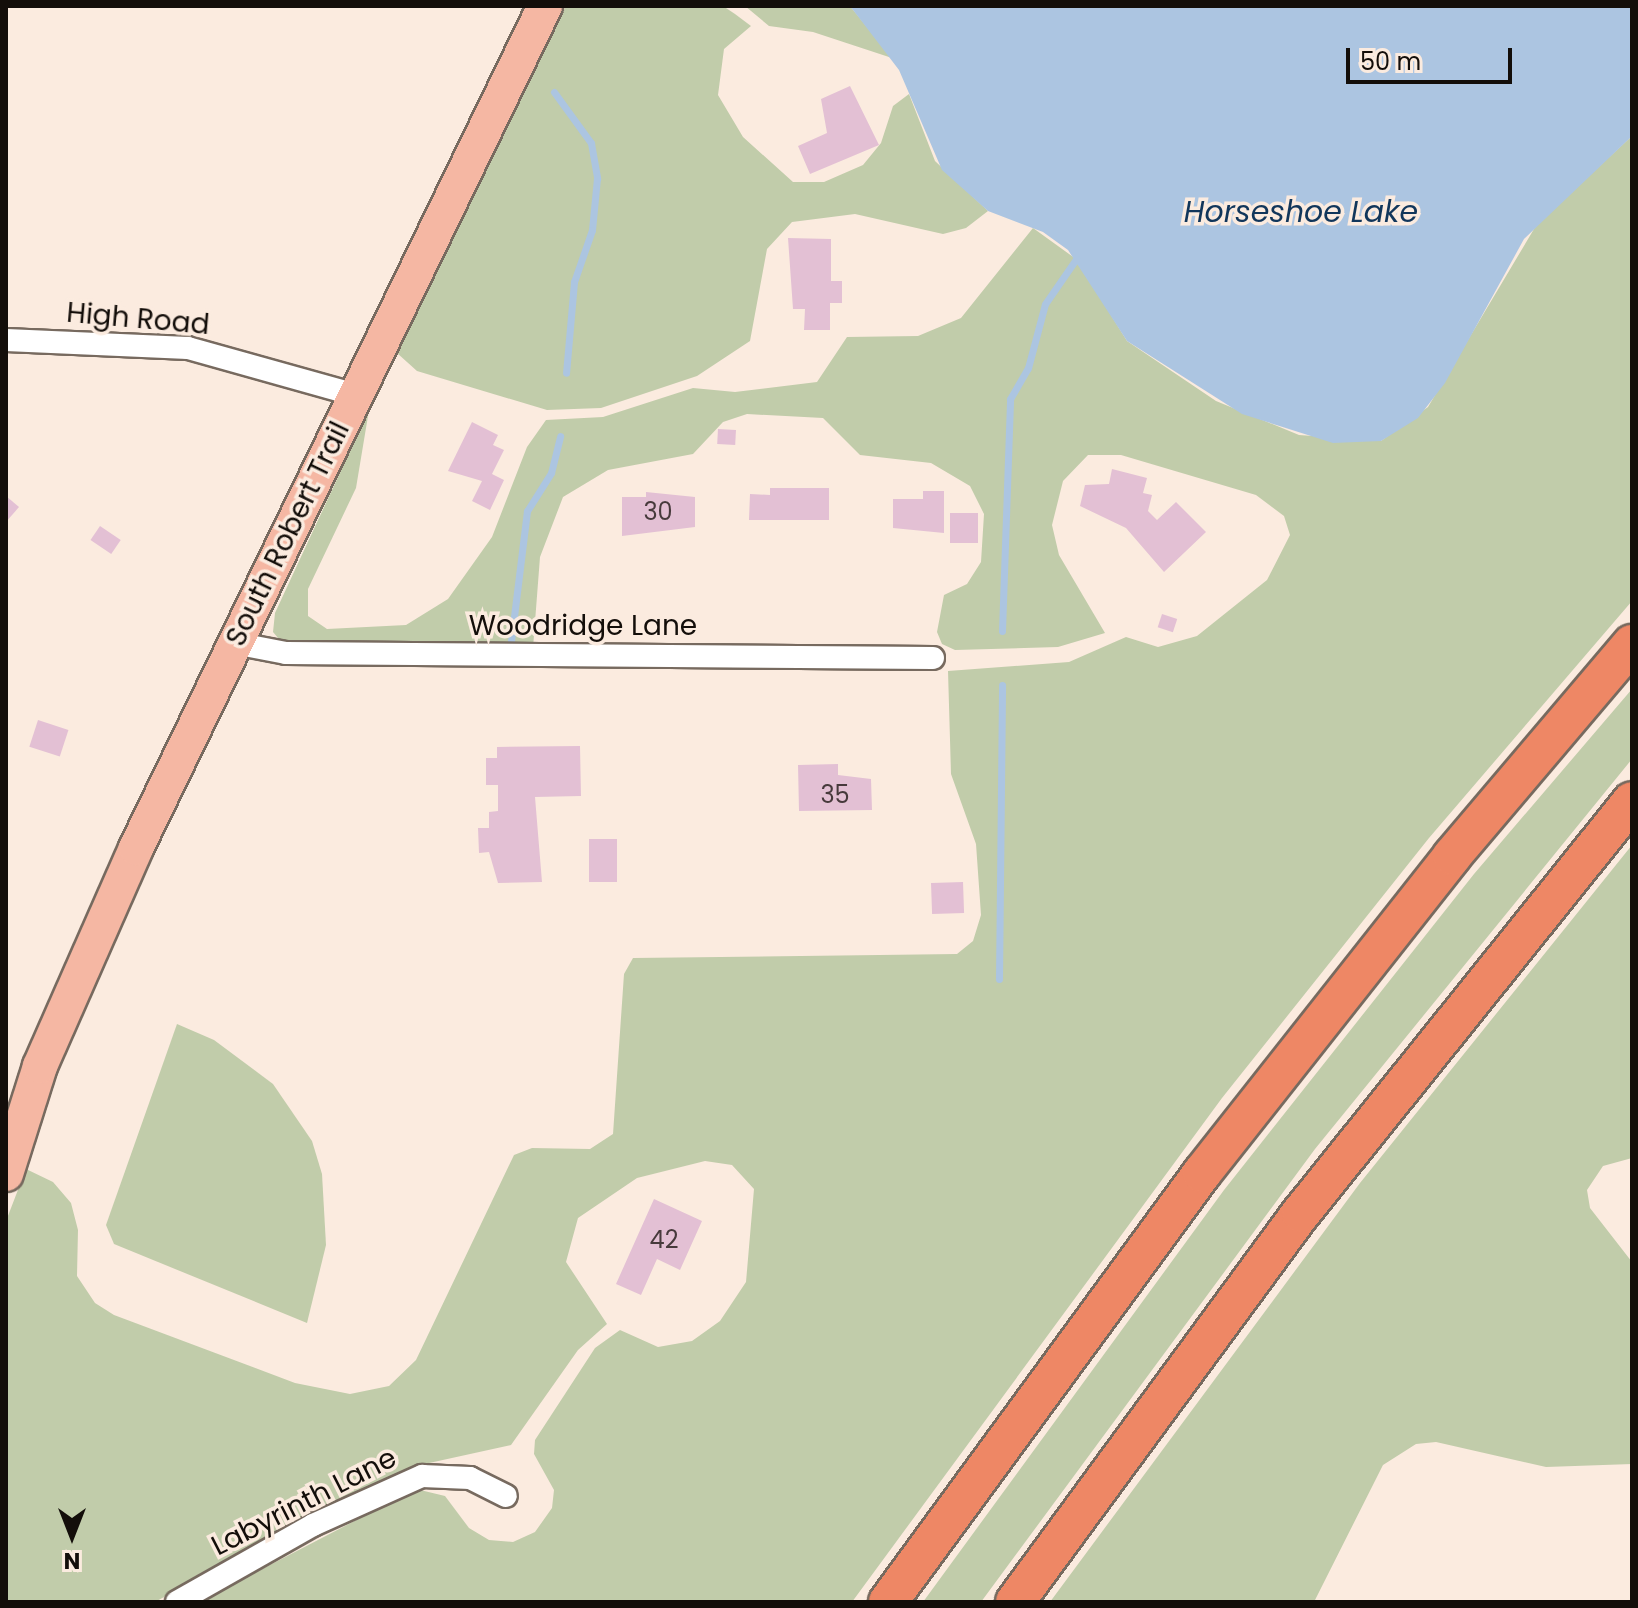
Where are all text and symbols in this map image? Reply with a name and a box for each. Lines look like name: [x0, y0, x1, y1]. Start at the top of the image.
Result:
scale bar: [1350, 32, 1516, 82]
text: 50 m: [1360, 45, 1421, 78]
water label: Horseshoe Lake: [1184, 194, 1418, 230]
street label: High Road: [65, 296, 211, 342]
street label: South Robert Trail: [219, 416, 357, 652]
house number: 30: [643, 498, 673, 526]
street label: Woodridge Lane: [469, 609, 697, 643]
house number: 35: [820, 781, 850, 809]
house number: 42: [650, 1226, 678, 1254]
street label: Labyrinth Lane: [206, 1441, 402, 1563]
north arrow: [32, 1496, 112, 1576]
text: N: [64, 1545, 80, 1576]

